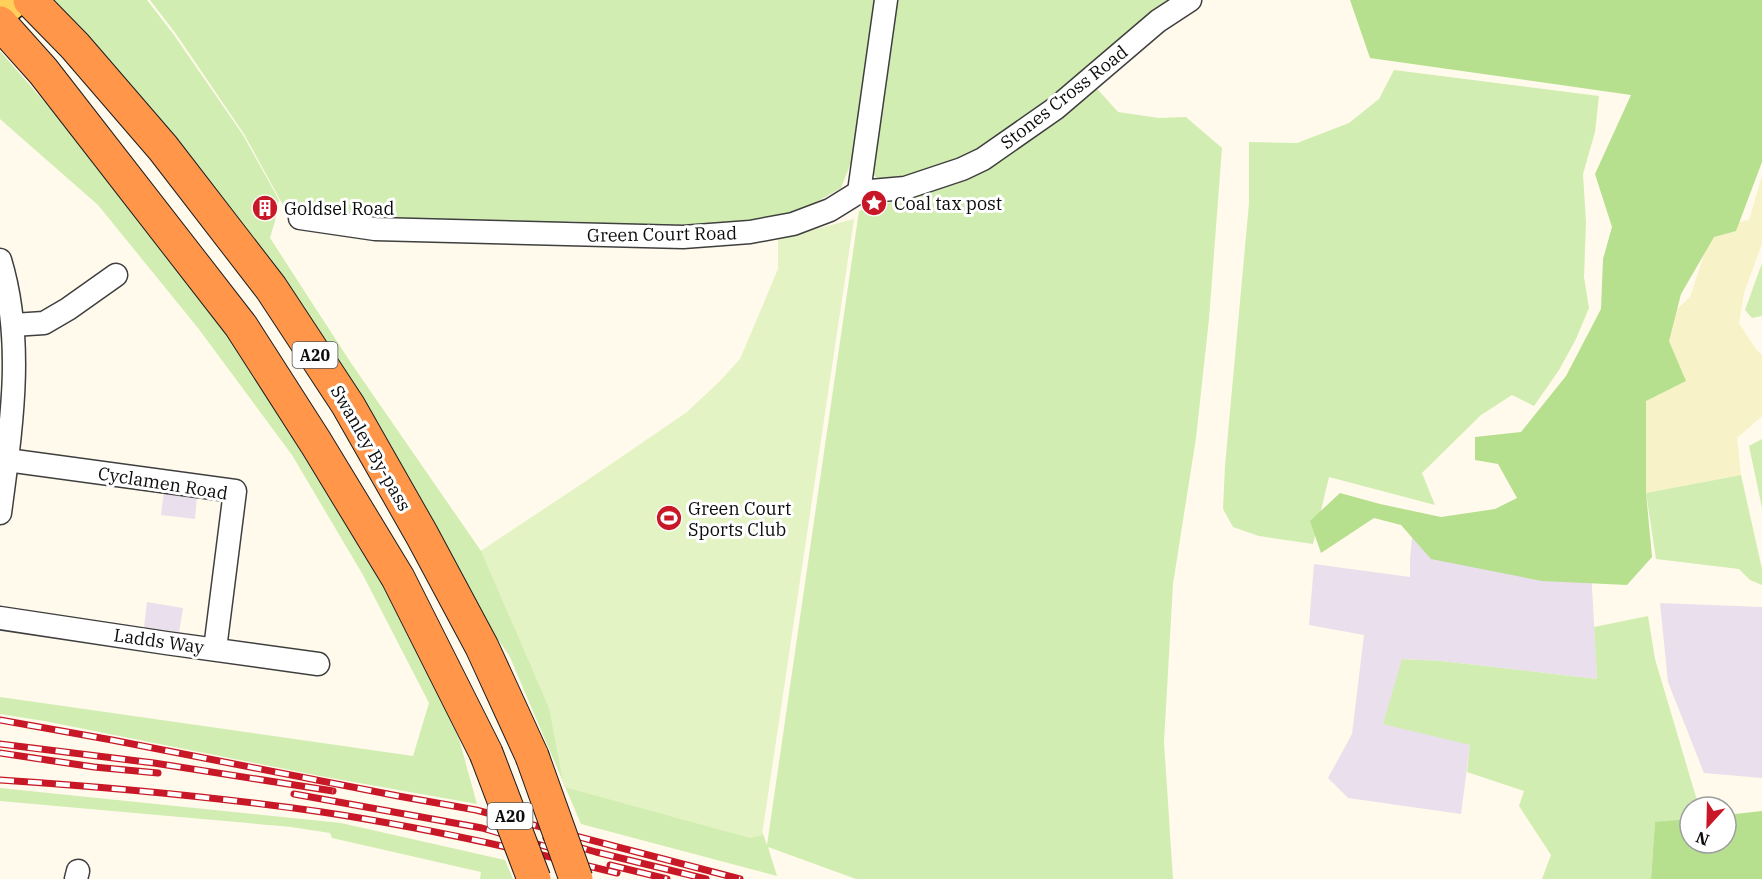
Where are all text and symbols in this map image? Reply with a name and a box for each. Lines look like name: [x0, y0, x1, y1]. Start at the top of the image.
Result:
street label: Stones Cross Road: [996, 40, 1132, 154]
place icon: Coal tax post: [859, 188, 889, 218]
place label: Coal tax post: [894, 192, 1002, 215]
building icon: Goldsel Road: [250, 193, 280, 223]
place label: Goldsel Road: [284, 197, 394, 220]
street label: Green Court Road: [587, 221, 737, 247]
road number: A20: [292, 342, 338, 368]
street label: Swanley By-pass: [326, 381, 416, 515]
street label: Cyclamen Road: [96, 461, 230, 505]
place label: Green Court Sports Club: [688, 497, 791, 541]
sports icon: Green Court Sports Club: [654, 503, 684, 533]
street label: Ladds Way: [112, 623, 206, 659]
north arrow: [1678, 795, 1738, 855]
road number: A20: [488, 803, 532, 829]
text: N: [1693, 827, 1712, 851]

